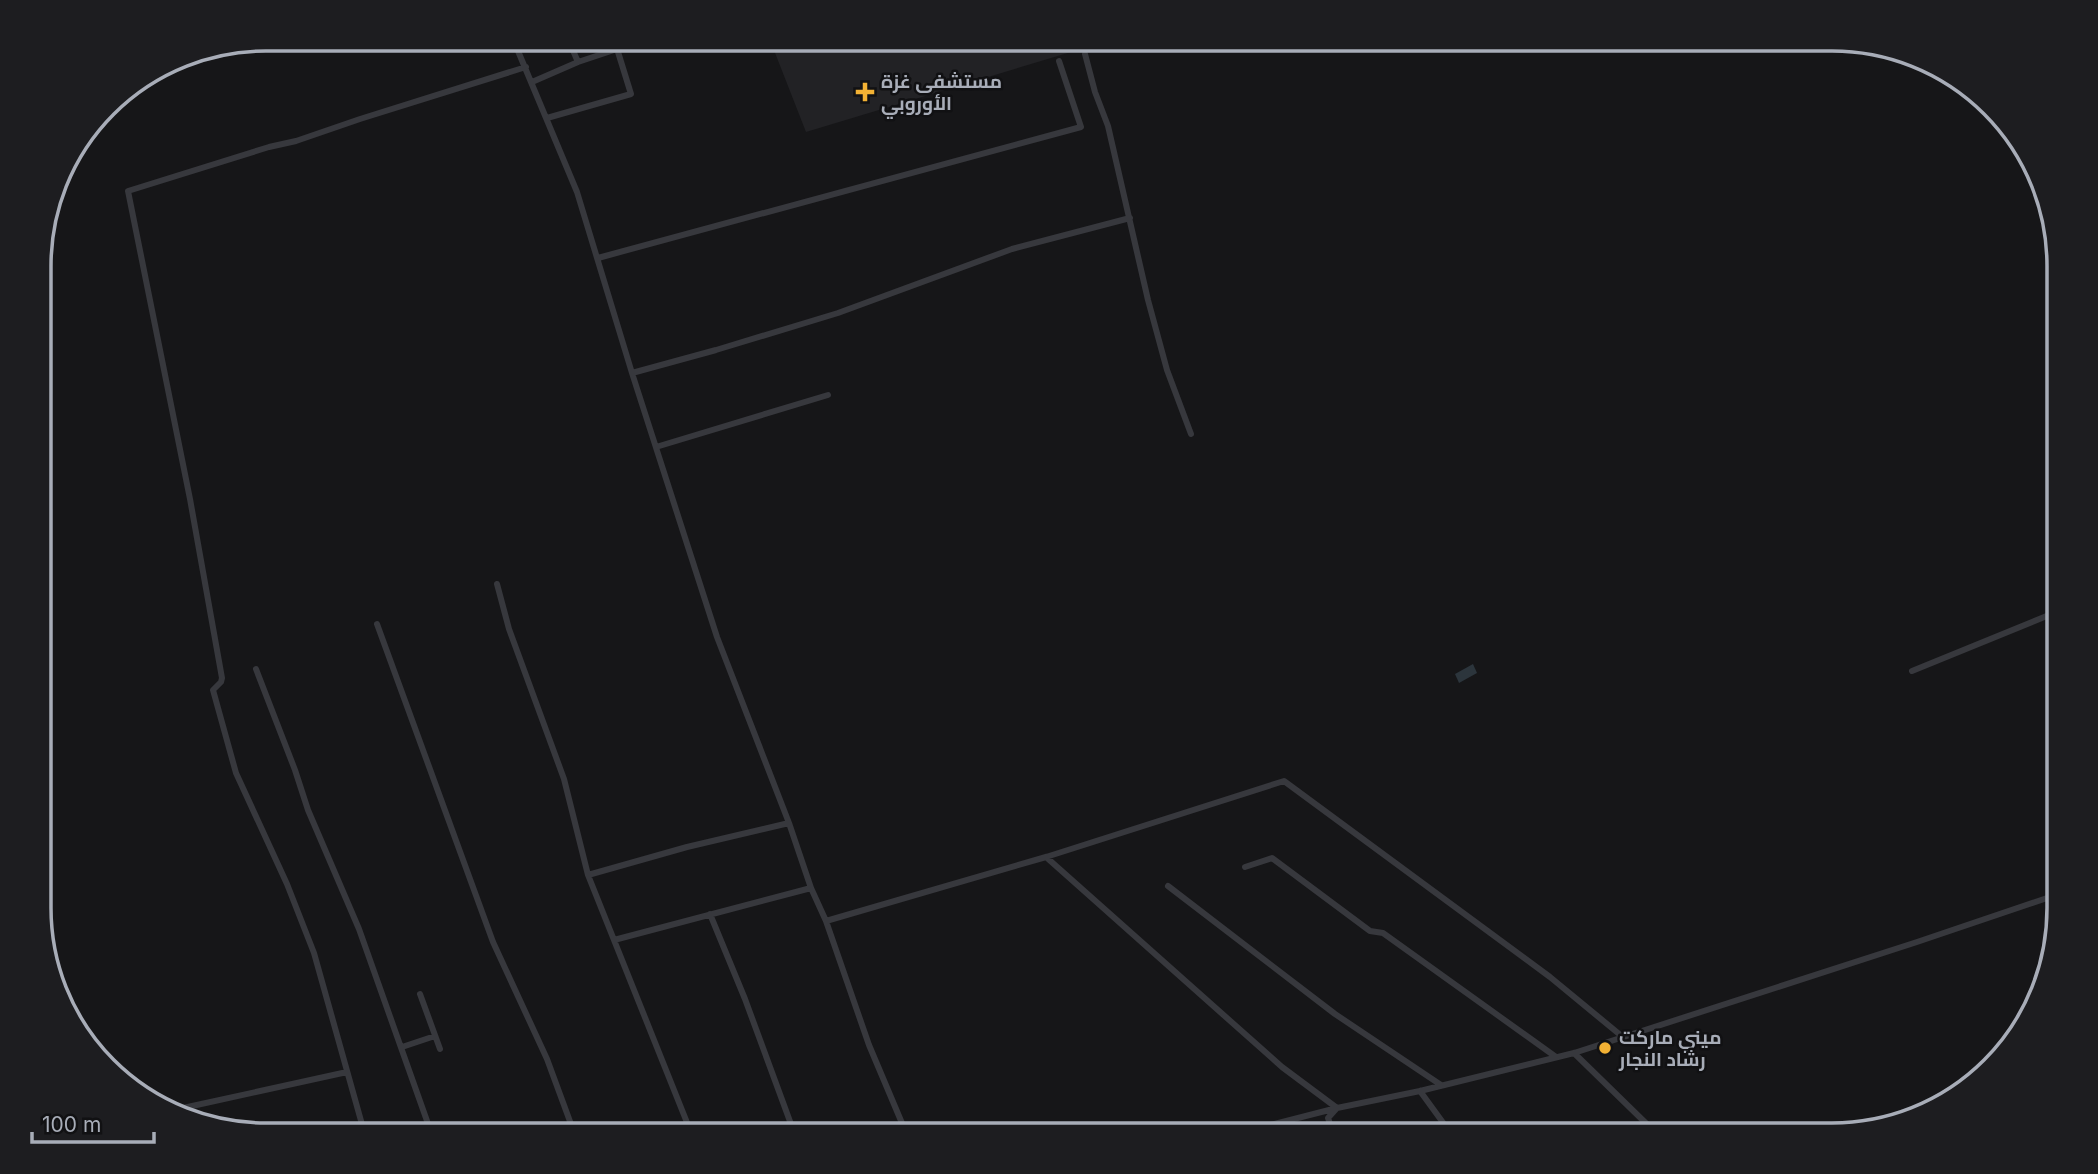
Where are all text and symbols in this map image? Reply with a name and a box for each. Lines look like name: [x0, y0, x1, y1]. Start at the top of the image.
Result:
place label: مستشفى غزة الأوروبي: [881, 70, 1002, 119]
marker: مستشفى غزة الأوروبي: [855, 82, 875, 102]
place label: ميني ماركت رشاد النجار: [1618, 1026, 1722, 1071]
marker: ميني ماركت رشاد النجار: [1597, 1040, 1613, 1056]
scale bar: [32, 1100, 154, 1144]
text: 100 m: [42, 1112, 101, 1137]

